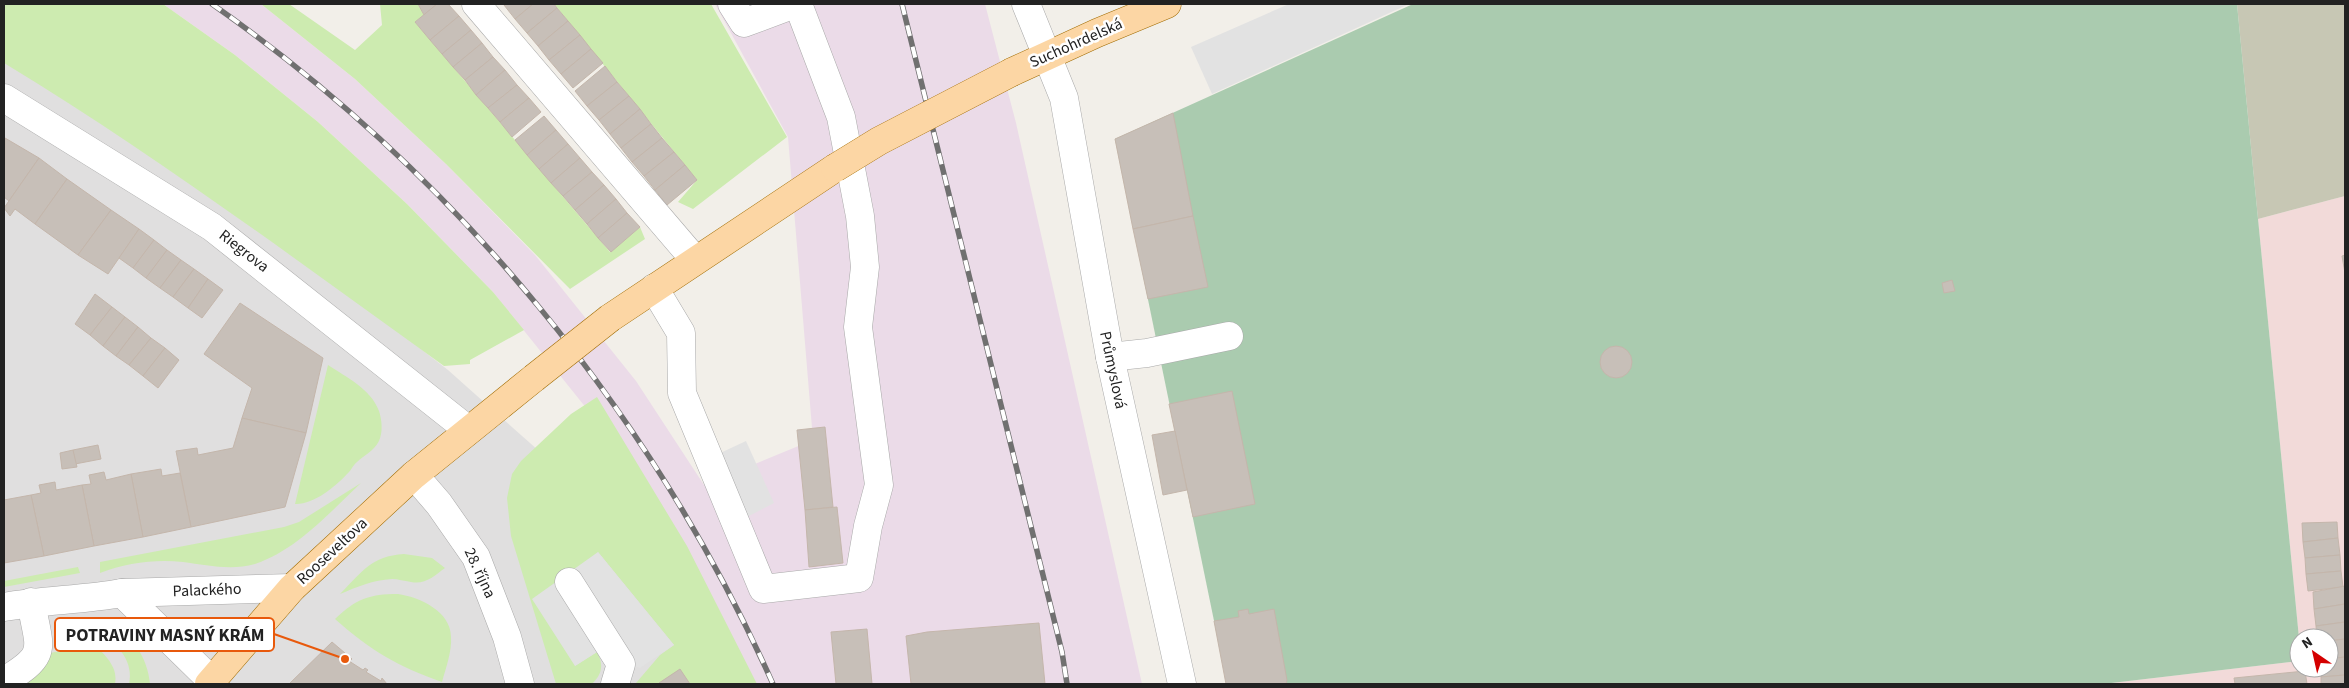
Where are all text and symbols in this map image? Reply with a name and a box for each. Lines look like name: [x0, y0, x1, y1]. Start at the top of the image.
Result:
street label: Suchohrdelská: [1026, 13, 1126, 73]
street label: Riegrova: [214, 224, 274, 278]
street label: Průmyslová: [1094, 329, 1132, 411]
street label: Rooseveltova: [292, 512, 372, 590]
street label: 28. října: [459, 544, 501, 602]
street label: Palackého: [172, 578, 242, 602]
callout: POTRAVINY MASNÝ KRÁM: [55, 618, 274, 651]
text: POTRAVINY MASNÝ KRÁM: [66, 623, 264, 648]
north arrow: [2289, 628, 2339, 678]
text: N: [2298, 632, 2317, 654]

